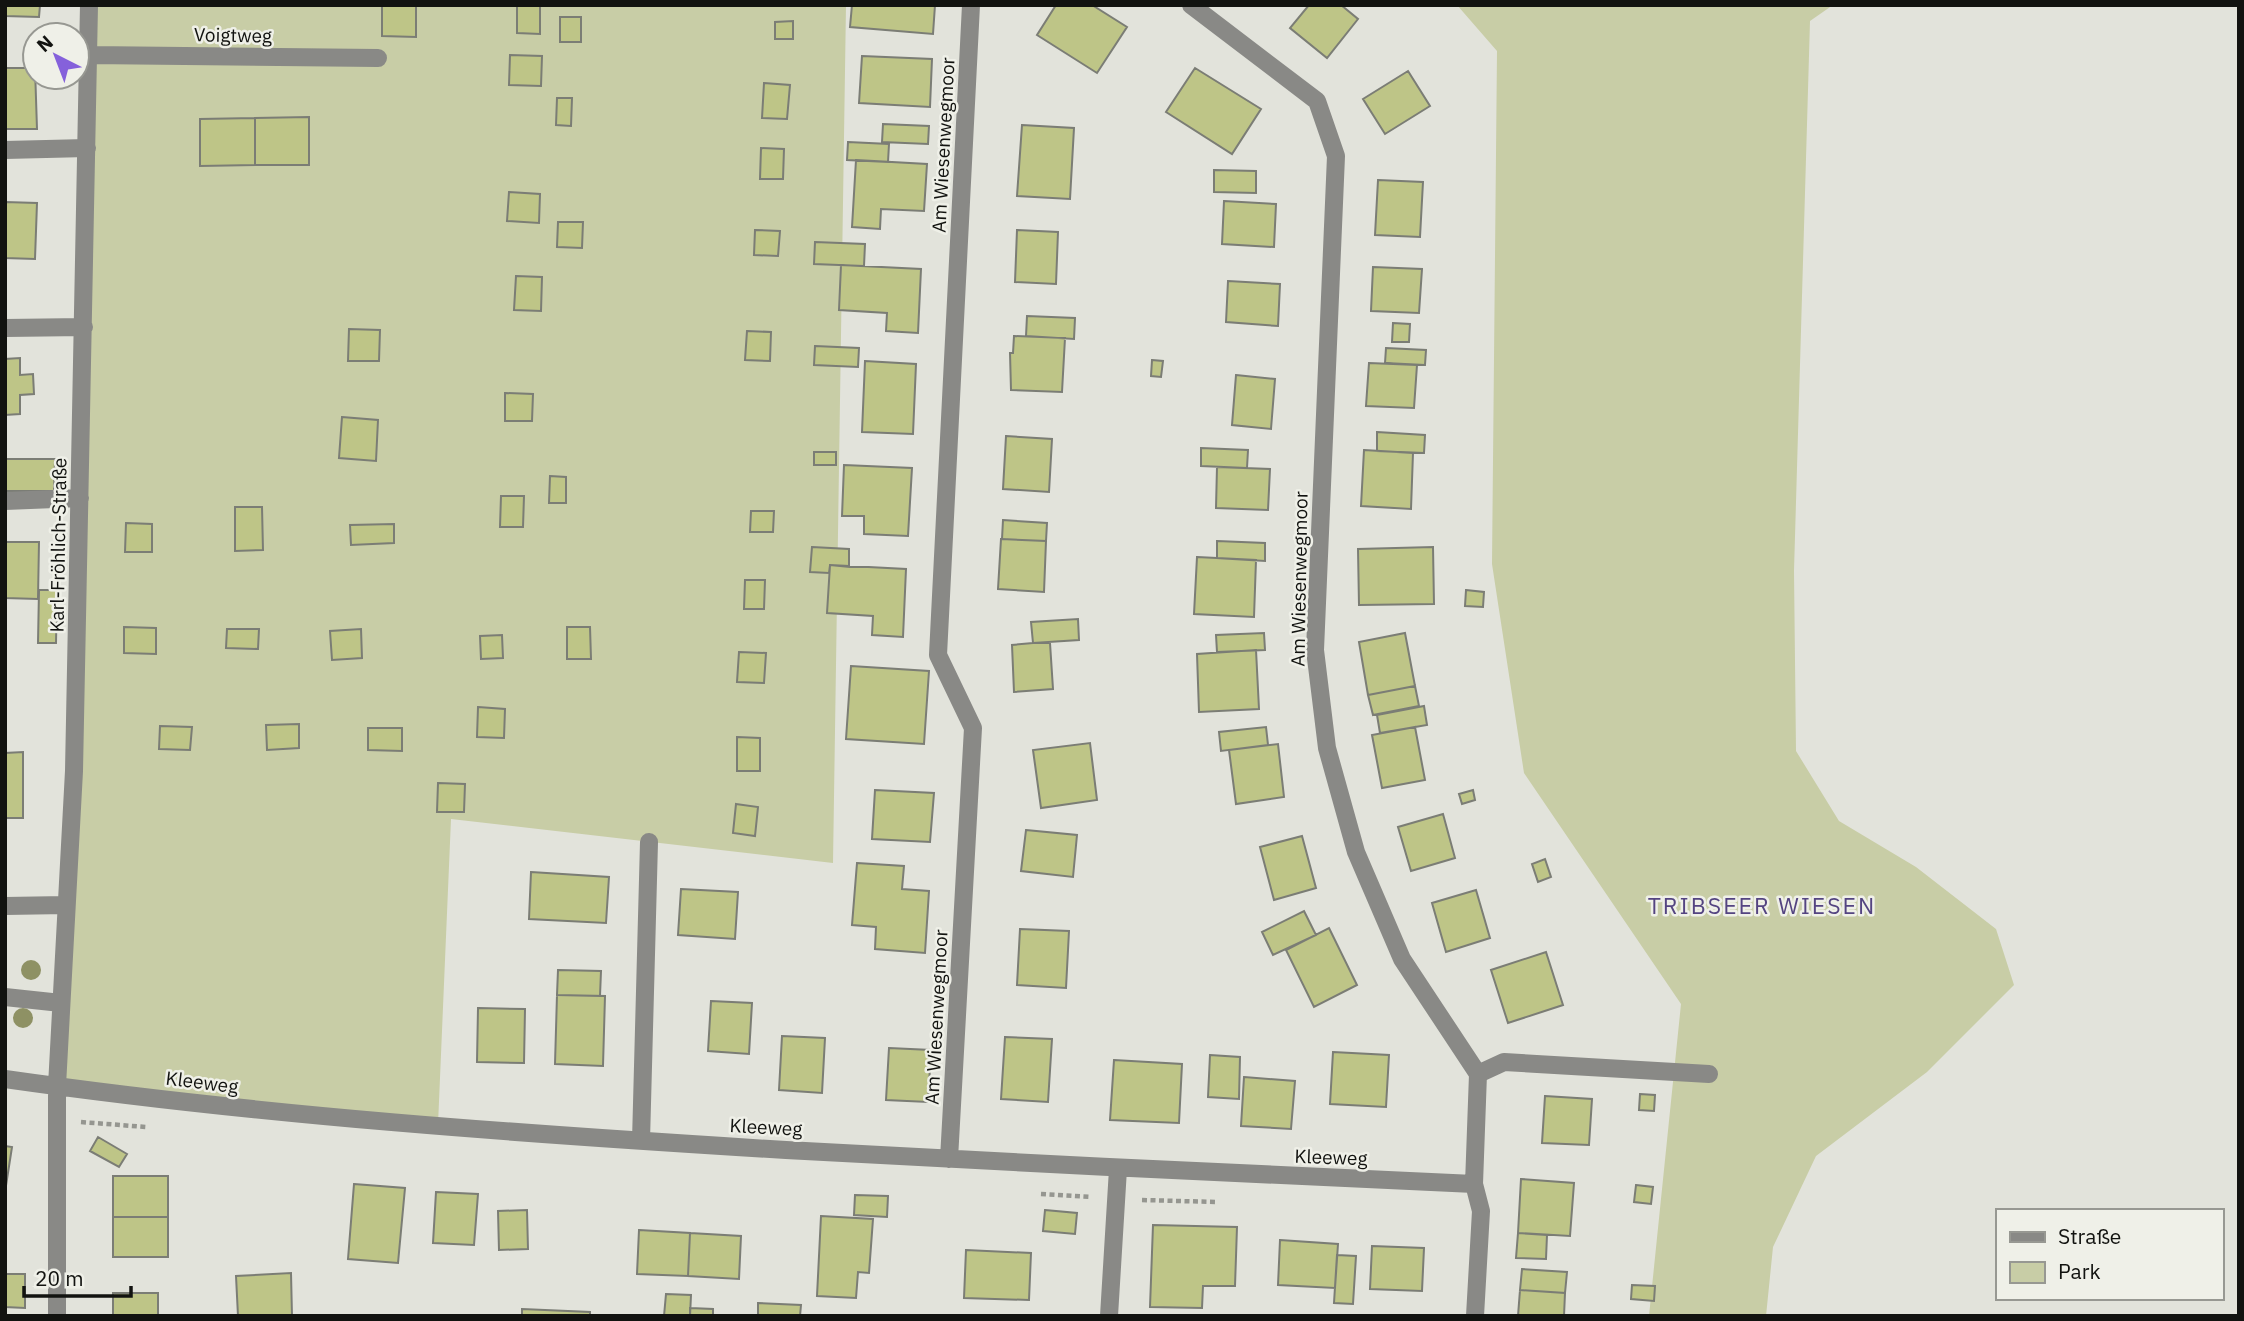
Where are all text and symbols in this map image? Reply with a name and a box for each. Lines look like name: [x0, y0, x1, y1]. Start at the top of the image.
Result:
north arrow: [21, 21, 91, 91]
street label: Voigtweg: [194, 22, 272, 48]
text: N: [31, 30, 58, 57]
street label: Am Wiesenwegmoor: [926, 57, 960, 233]
street label: Karl-Fröhlich-Straße: [44, 457, 72, 633]
street label: Am Wiesenwegmoor: [1285, 491, 1313, 667]
district label: TRIBSEER WIESEN: [1648, 890, 1876, 920]
street label: Am Wiesenwegmoor: [919, 929, 953, 1105]
street label: Kleeweg: [164, 1066, 240, 1098]
street label: Kleeweg: [729, 1113, 803, 1141]
street label: Kleeweg: [1294, 1144, 1368, 1170]
legend: [1996, 1209, 2223, 1300]
text: Straße: [2058, 1222, 2121, 1250]
scale bar: [24, 1254, 131, 1298]
text: Park: [2058, 1257, 2101, 1285]
text: 20 m: [35, 1264, 84, 1292]

